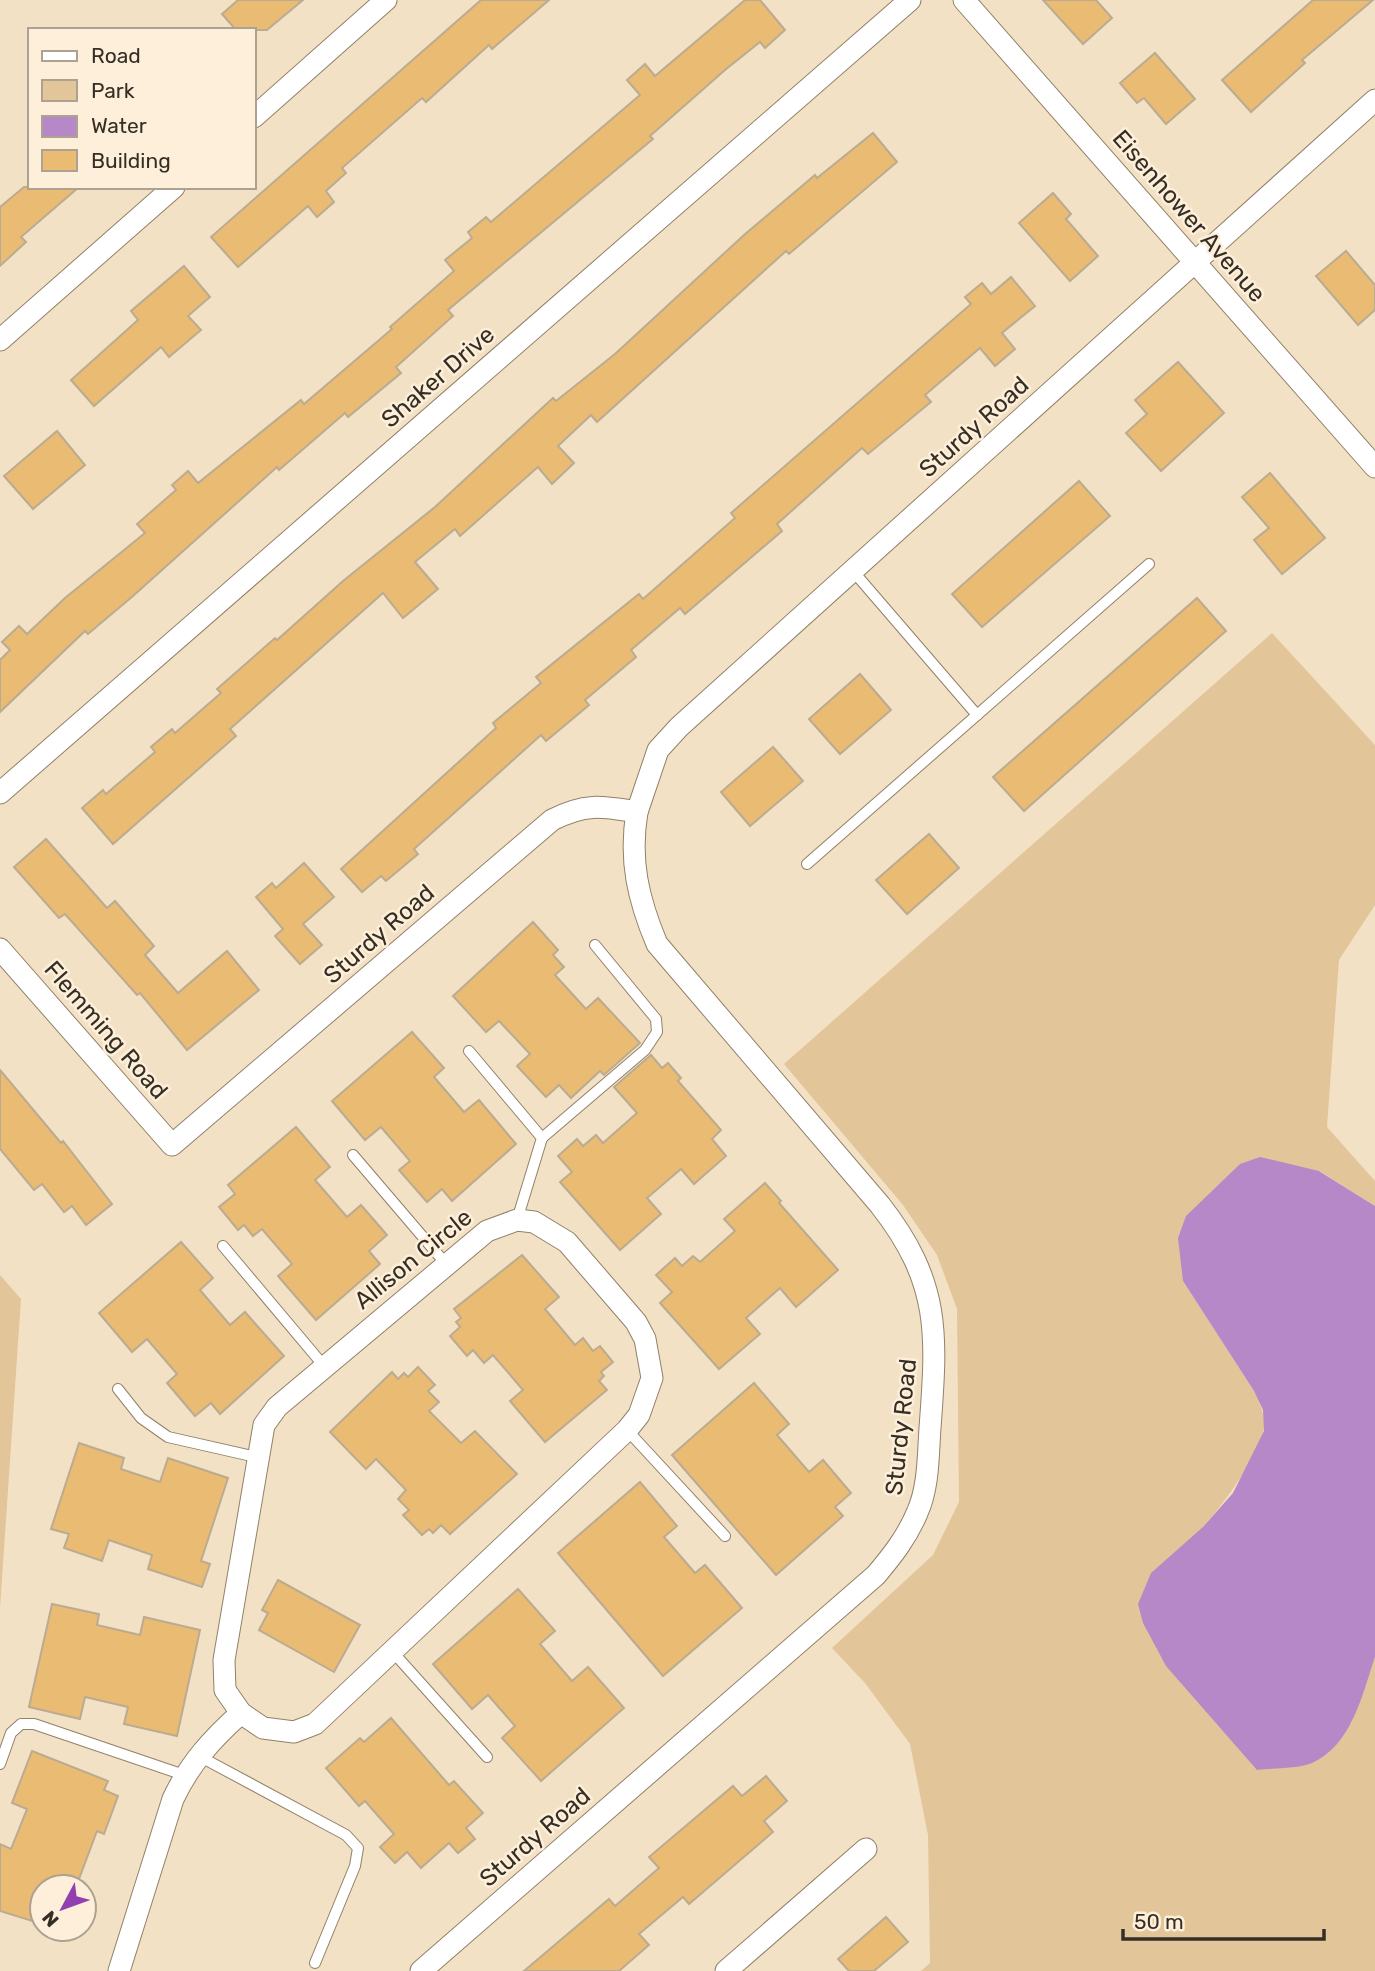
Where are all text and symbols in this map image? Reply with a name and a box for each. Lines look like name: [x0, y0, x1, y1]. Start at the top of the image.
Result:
legend: [28, 28, 256, 189]
text: Road: [91, 43, 141, 68]
text: Park: [91, 78, 135, 103]
text: Water: [91, 113, 147, 138]
street label: Eisenhower Avenue: [1107, 124, 1271, 308]
text: Building: [91, 148, 171, 173]
street label: Shaker Drive: [376, 320, 500, 434]
street label: Sturdy Road: [914, 371, 1034, 483]
street label: Sturdy Road: [318, 878, 440, 990]
street label: Flemming Road: [39, 955, 173, 1105]
street label: Allison Circle: [349, 1203, 477, 1315]
street label: Sturdy Road: [880, 1357, 922, 1497]
street label: Sturdy Road: [474, 1781, 596, 1893]
north arrow: [28, 1873, 98, 1943]
scale bar: [1123, 1898, 1324, 1942]
text: N: [37, 1906, 64, 1932]
text: 50 m: [1134, 1909, 1184, 1934]

